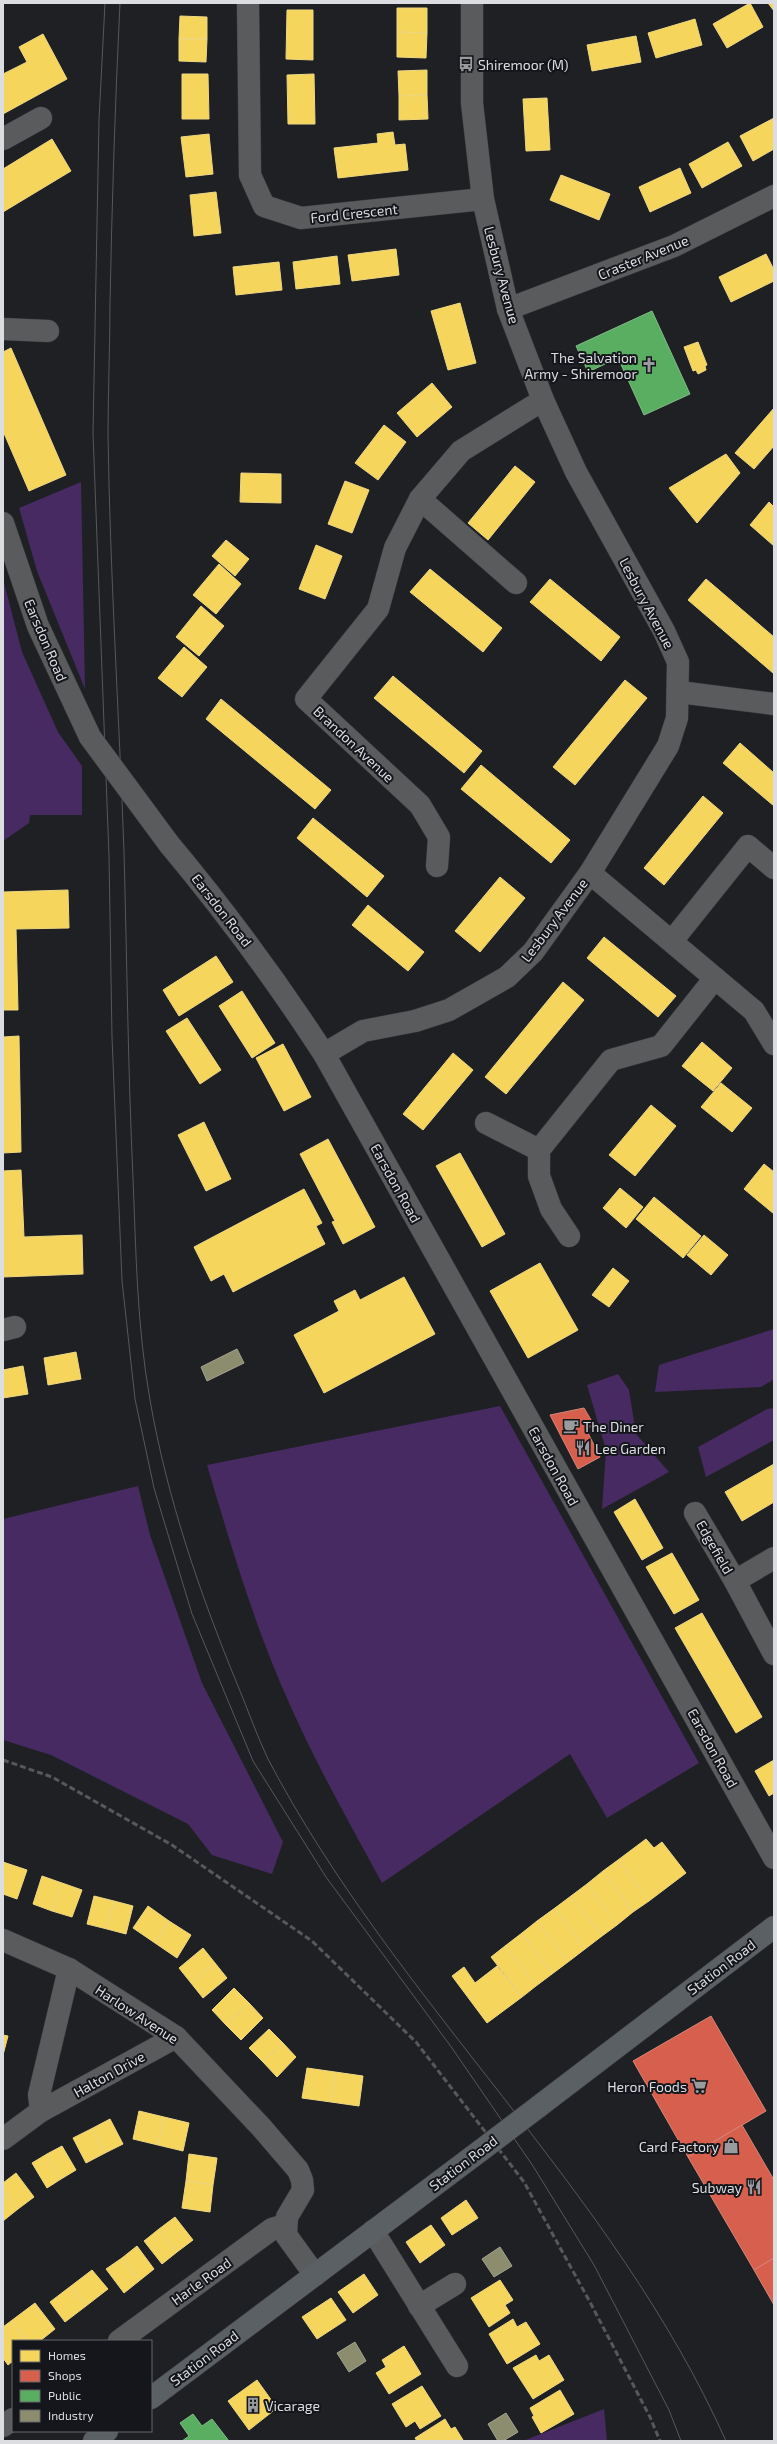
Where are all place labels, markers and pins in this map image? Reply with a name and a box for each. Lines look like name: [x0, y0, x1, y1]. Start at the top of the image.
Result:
bus stop icon: Shiremoor (M): [457, 55, 475, 73]
place label: Shiremoor (M): [478, 56, 569, 73]
place label: The Salvation Army - Shiremoor: [525, 349, 637, 382]
church icon: The Salvation Army - Shiremoor: [640, 356, 658, 374]
cafe icon: The Diner: [562, 1417, 580, 1435]
place label: The Diner: [583, 1418, 644, 1435]
restaurant icon: Lee Garden: [574, 1439, 592, 1457]
place label: Lee Garden: [595, 1440, 666, 1457]
supermarket icon: Heron Foods: [690, 2077, 708, 2095]
place label: Heron Foods: [607, 2078, 687, 2095]
shop icon: Card Factory: [722, 2137, 740, 2155]
place label: Card Factory: [639, 2138, 720, 2155]
restaurant icon: Subway: [745, 2178, 763, 2196]
place label: Subway: [692, 2179, 743, 2196]
building icon: Vicarage: [244, 2396, 262, 2414]
place label: Vicarage: [265, 2397, 320, 2414]

